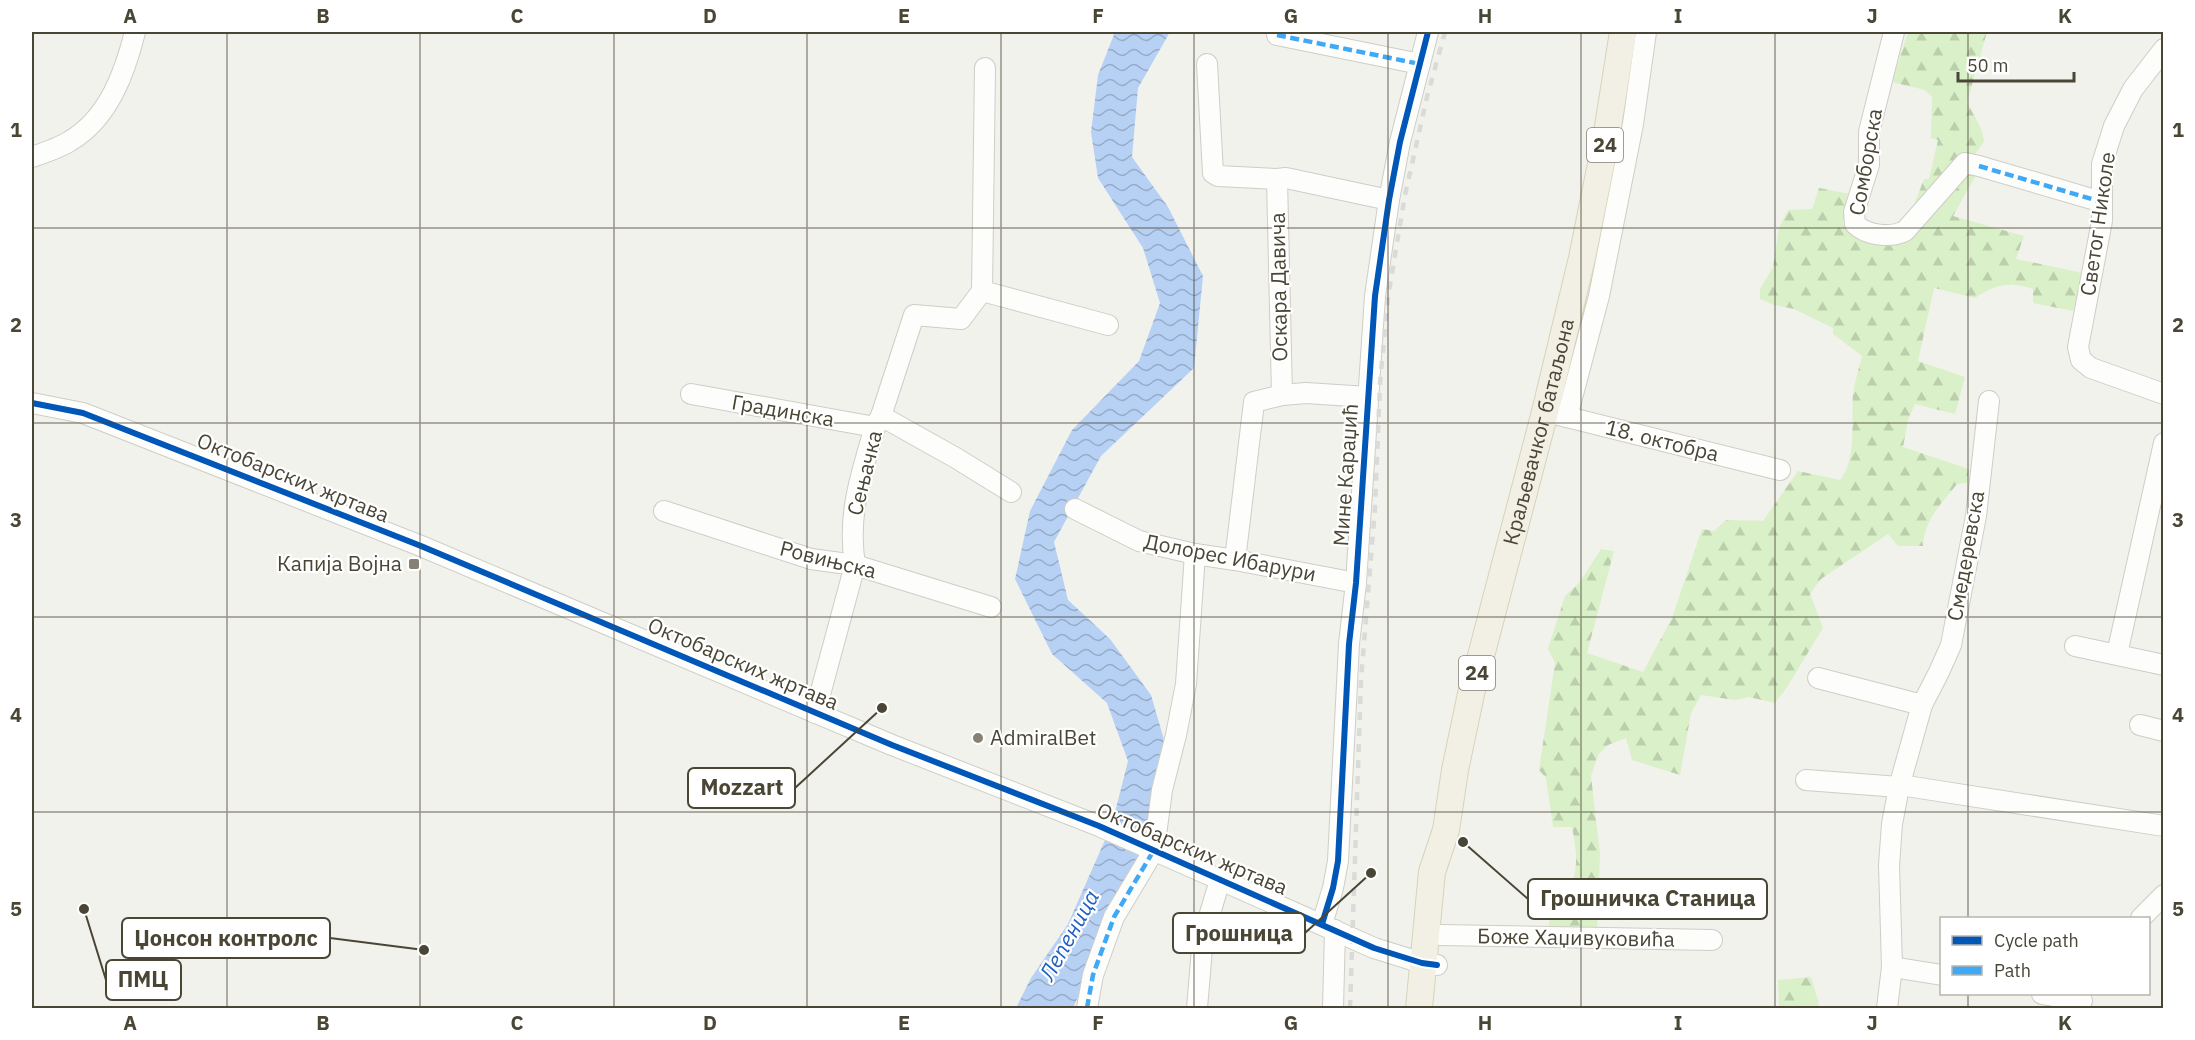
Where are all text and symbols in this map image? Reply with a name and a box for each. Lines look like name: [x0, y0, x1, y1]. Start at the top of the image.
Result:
text: A: [123, 2, 137, 29]
text: B: [316, 2, 330, 29]
text: C: [510, 2, 524, 29]
text: D: [703, 2, 717, 29]
text: E: [898, 2, 910, 29]
text: F: [1092, 2, 1104, 29]
text: G: [1284, 2, 1298, 29]
text: H: [1478, 2, 1492, 29]
text: I: [1674, 2, 1682, 29]
text: J: [1866, 2, 1878, 29]
text: K: [2058, 2, 2072, 29]
scale bar: [1958, 45, 2074, 83]
text: 50 m: [1967, 54, 2009, 77]
street label: Сомборска: [1842, 106, 1888, 218]
text: 1: [10, 116, 22, 143]
text: 1: [2172, 116, 2184, 143]
road number: 24: [1587, 128, 1623, 162]
street label: Светог Николе: [2073, 150, 2121, 298]
street label: Оскара Давича: [1263, 212, 1293, 362]
text: 2: [10, 311, 22, 338]
text: 2: [2172, 311, 2184, 338]
street label: Краљевачког батаљона: [1496, 315, 1580, 548]
street label: Градинска: [730, 387, 837, 433]
street label: Мине Караџић: [1326, 403, 1364, 547]
street label: 18. октобра: [1603, 412, 1722, 468]
street label: Октобарских жртава: [193, 426, 394, 528]
street label: Сењачка: [840, 427, 888, 518]
street label: Смедеревска: [1940, 488, 1990, 623]
text: 3: [10, 506, 22, 533]
text: 3: [2172, 506, 2184, 533]
street label: Долорес Ибарури: [1142, 527, 1319, 587]
street label: Ровињска: [777, 534, 880, 585]
place label: Капија Војна: [277, 549, 402, 577]
marker: Капија Војна: [407, 557, 421, 571]
street label: Октобарских жртава: [644, 610, 843, 716]
road number: 24: [1459, 656, 1495, 690]
text: 4: [10, 701, 22, 728]
text: 4: [2172, 701, 2184, 728]
place label: AdmiralBet: [990, 723, 1096, 751]
marker: AdmiralBet: [971, 731, 985, 745]
callout: Mozzart: [688, 768, 795, 808]
text: Mozzart: [701, 772, 783, 801]
street label: Октобарских жртава: [1093, 795, 1292, 901]
callout: Грошничка Станица: [1528, 879, 1767, 919]
text: Грошничка Станица: [1540, 883, 1756, 912]
water label: Лепеница: [1031, 884, 1105, 986]
text: 5: [10, 895, 22, 922]
text: 5: [2172, 895, 2184, 922]
callout: Грошница: [1173, 913, 1305, 953]
legend: [1940, 917, 2150, 995]
callout: Џонсон контролс: [122, 918, 330, 958]
text: Грошница: [1185, 918, 1293, 947]
street label: Боже Хаџивуковића: [1477, 921, 1675, 953]
text: Џонсон контролс: [134, 923, 318, 952]
text: Cycle path: [1994, 929, 2079, 952]
text: Path: [1994, 959, 2031, 982]
callout: ПМЦ: [106, 960, 181, 1000]
text: ПМЦ: [118, 964, 168, 993]
text: A: [123, 1009, 137, 1036]
text: B: [316, 1009, 330, 1036]
text: C: [510, 1009, 524, 1036]
text: D: [703, 1009, 717, 1036]
text: E: [898, 1009, 910, 1036]
text: F: [1092, 1009, 1104, 1036]
text: G: [1284, 1009, 1298, 1036]
text: H: [1478, 1009, 1492, 1036]
text: I: [1674, 1009, 1682, 1036]
text: J: [1866, 1009, 1878, 1036]
text: K: [2058, 1009, 2072, 1036]

